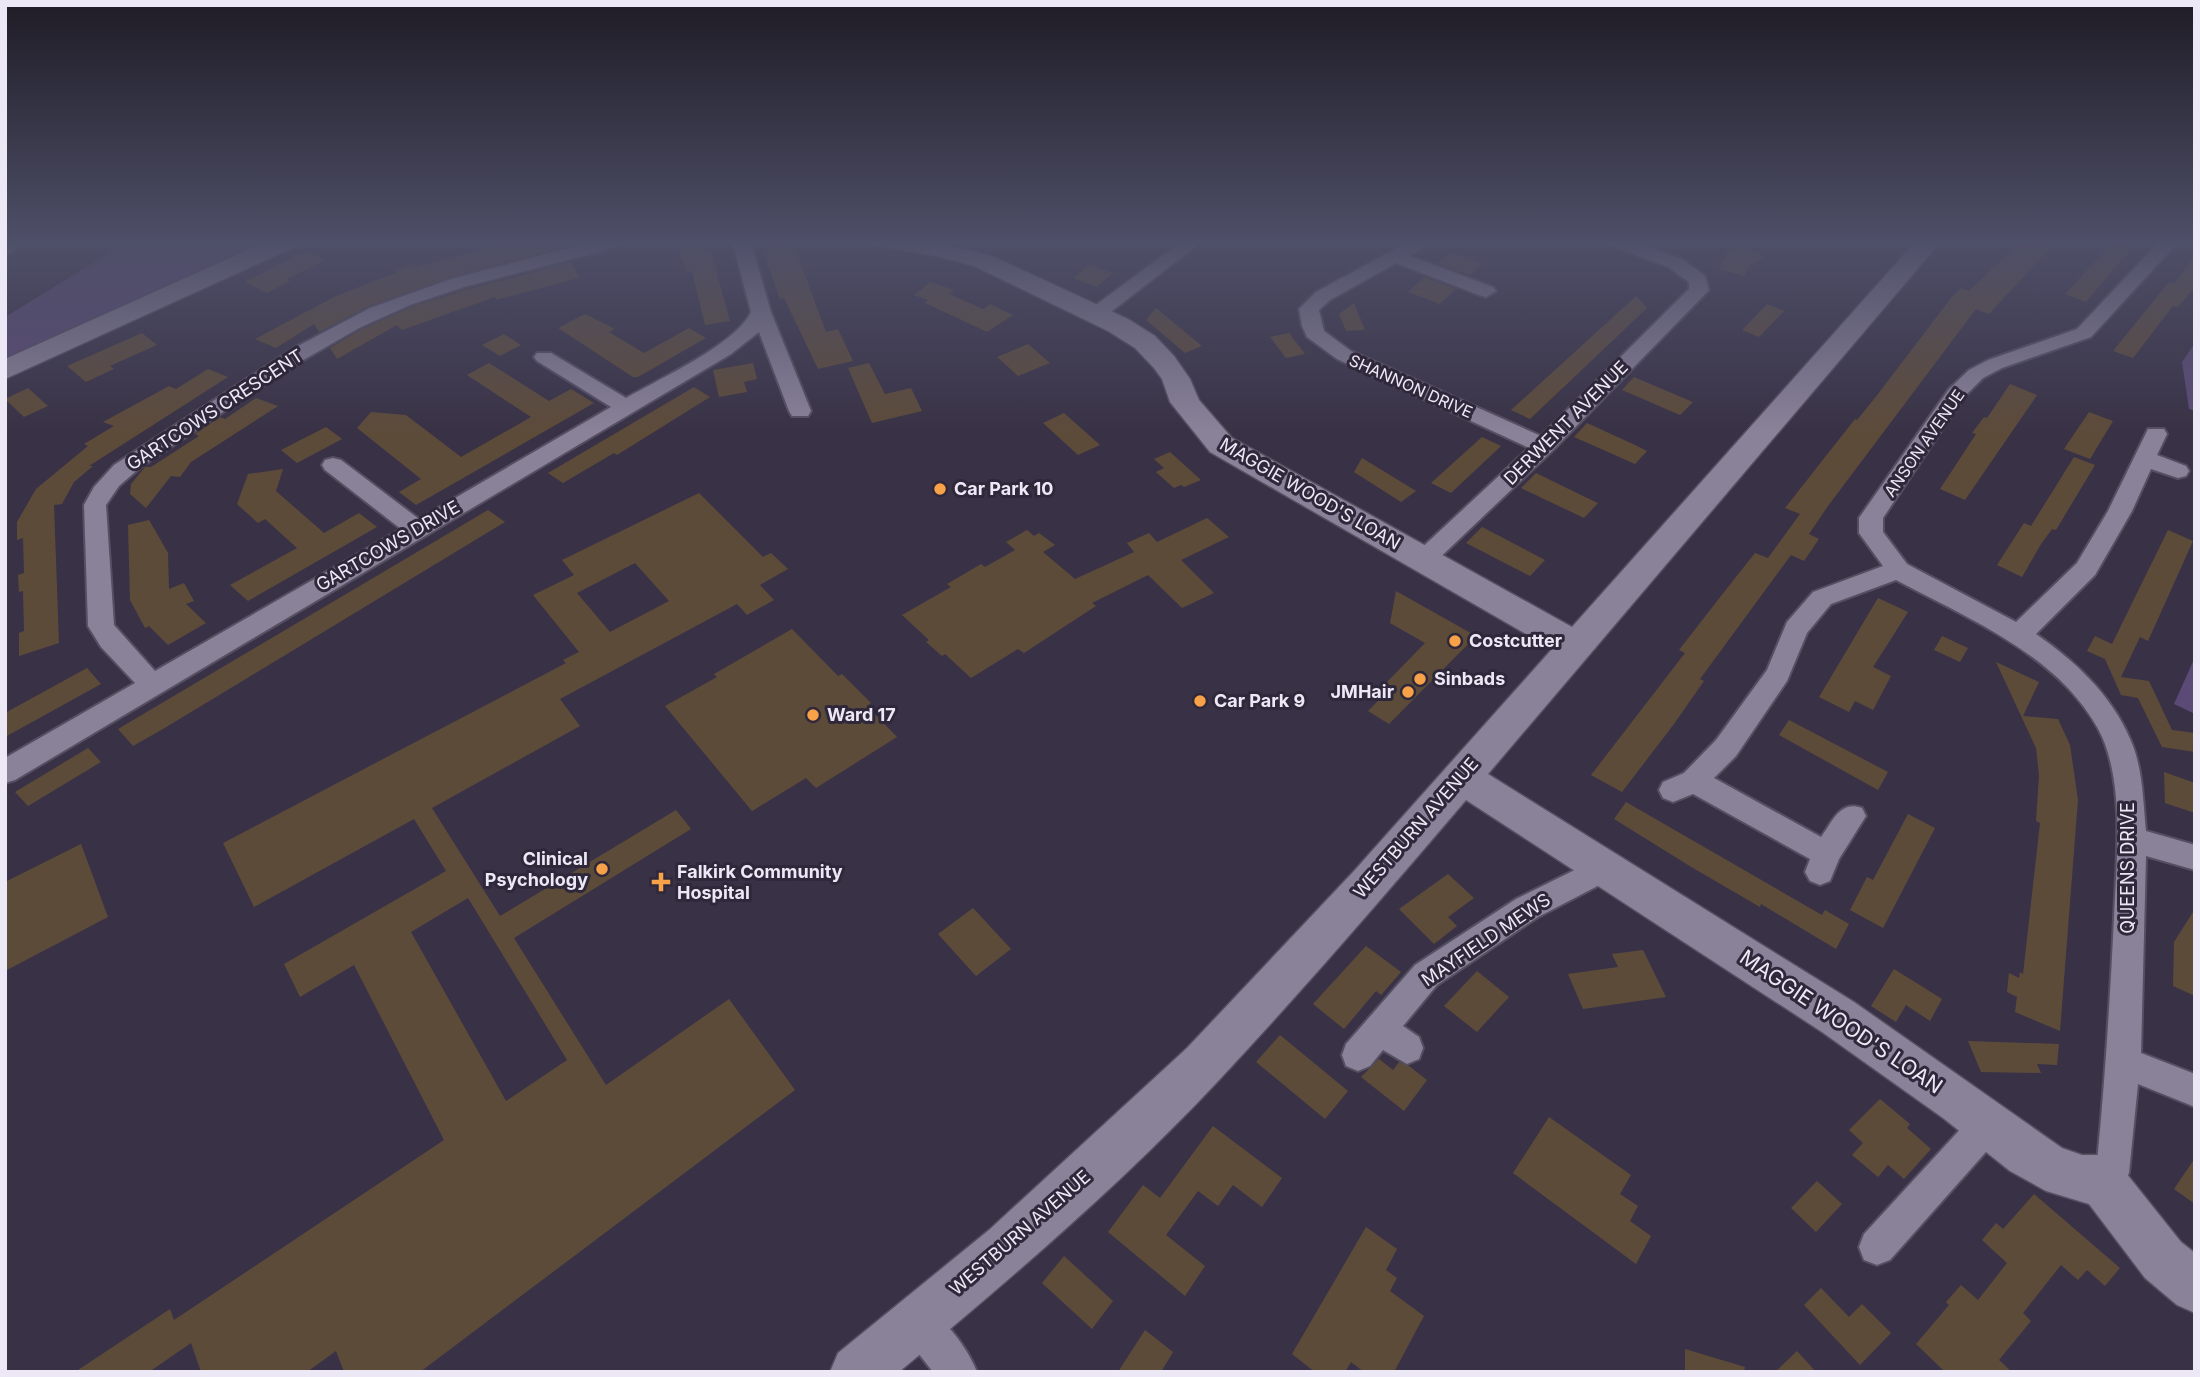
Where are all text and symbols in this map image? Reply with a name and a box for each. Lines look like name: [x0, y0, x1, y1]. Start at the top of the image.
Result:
street label: GARTCOWS CRESCENT: [123, 345, 307, 474]
street label: SHANNON DRIVE: [1346, 350, 1476, 422]
street label: DERWENT AVENUE: [1499, 356, 1632, 489]
street label: ANSON AVENUE: [1880, 386, 1968, 500]
street label: MAGGIE WOOD'S LOAN: [1216, 433, 1404, 554]
place label: Car Park 10: [954, 478, 1053, 499]
marker: Car Park 10: [932, 481, 948, 497]
street label: GARTCOWS DRIVE: [312, 496, 463, 595]
place label: Costcutter: [1469, 630, 1562, 651]
marker: Costcutter: [1447, 633, 1463, 649]
place label: Sinbads: [1434, 668, 1505, 689]
marker: Sinbads: [1412, 671, 1428, 687]
place label: JMHair: [1331, 681, 1394, 702]
marker: JMHair: [1400, 684, 1416, 700]
place label: Car Park 9: [1214, 690, 1305, 711]
marker: Car Park 9: [1192, 693, 1208, 709]
place label: Ward 17: [827, 704, 896, 725]
marker: Ward 17: [805, 707, 821, 723]
street label: WESTBURN AVENUE: [1349, 753, 1482, 902]
street label: QUEENS DRIVE: [2117, 802, 2138, 934]
place label: Clinical Psychology: [485, 848, 588, 890]
marker: Clinical Psychology: [594, 861, 610, 877]
place label: Falkirk Community Hospital: [677, 861, 843, 903]
marker: Falkirk Community Hospital: [651, 872, 671, 892]
street label: MAYFIELD MEWS: [1417, 889, 1554, 990]
street label: MAGGIE WOOD'S LOAN: [1735, 944, 1947, 1099]
street label: WESTBURN AVENUE: [945, 1166, 1094, 1299]

